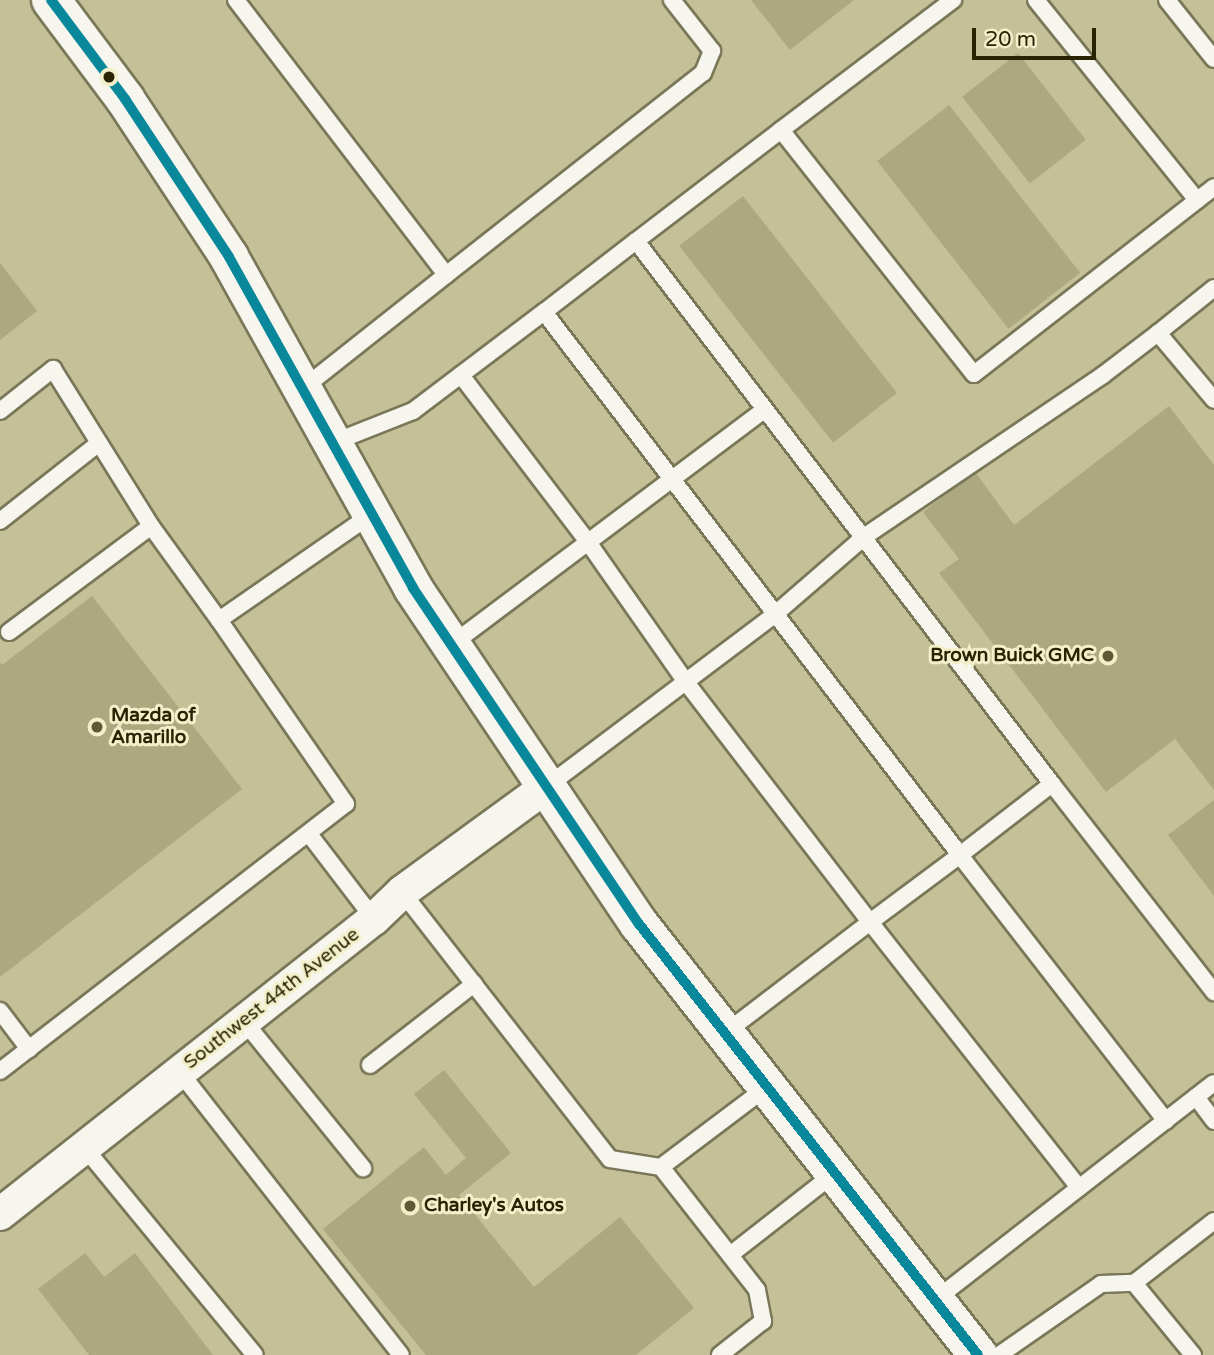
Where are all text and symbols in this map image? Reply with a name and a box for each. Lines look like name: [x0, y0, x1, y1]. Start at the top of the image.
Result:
scale bar: [976, 14, 1100, 58]
text: 20 m: [985, 27, 1036, 52]
unlabelled marker: [102, 70, 116, 84]
place label: Brown Buick GMC: [930, 645, 1094, 667]
marker: Brown Buick GMC: [1100, 648, 1116, 664]
place label: Mazda of Amarillo: [111, 705, 196, 749]
marker: Mazda of Amarillo: [89, 719, 105, 735]
street label: Southwest 44th Avenue: [180, 924, 364, 1074]
place label: Charley's Autos: [424, 1195, 564, 1217]
marker: Charley's Autos: [402, 1198, 418, 1214]

